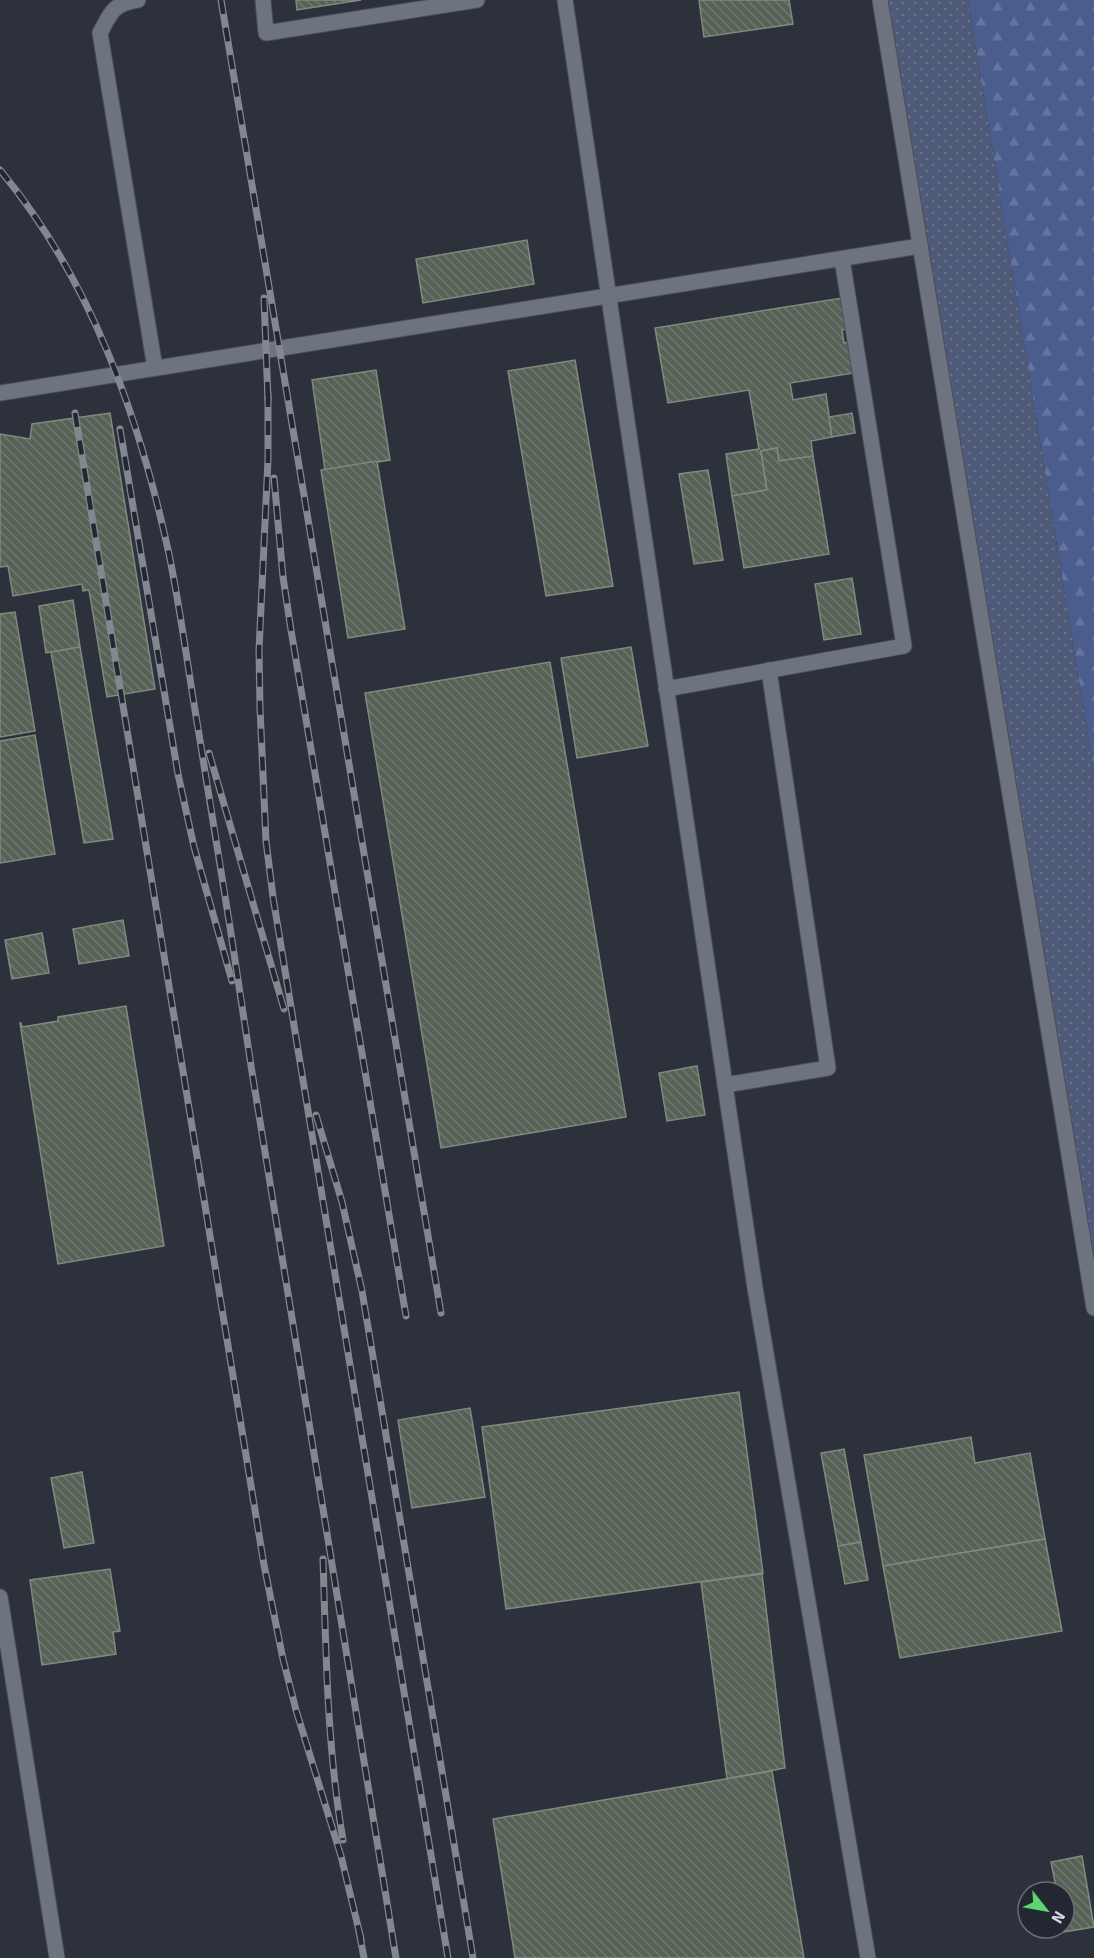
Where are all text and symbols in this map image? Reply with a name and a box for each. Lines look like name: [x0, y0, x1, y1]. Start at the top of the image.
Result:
north arrow: [1016, 1880, 1076, 1940]
text: N: [1047, 1907, 1069, 1927]

